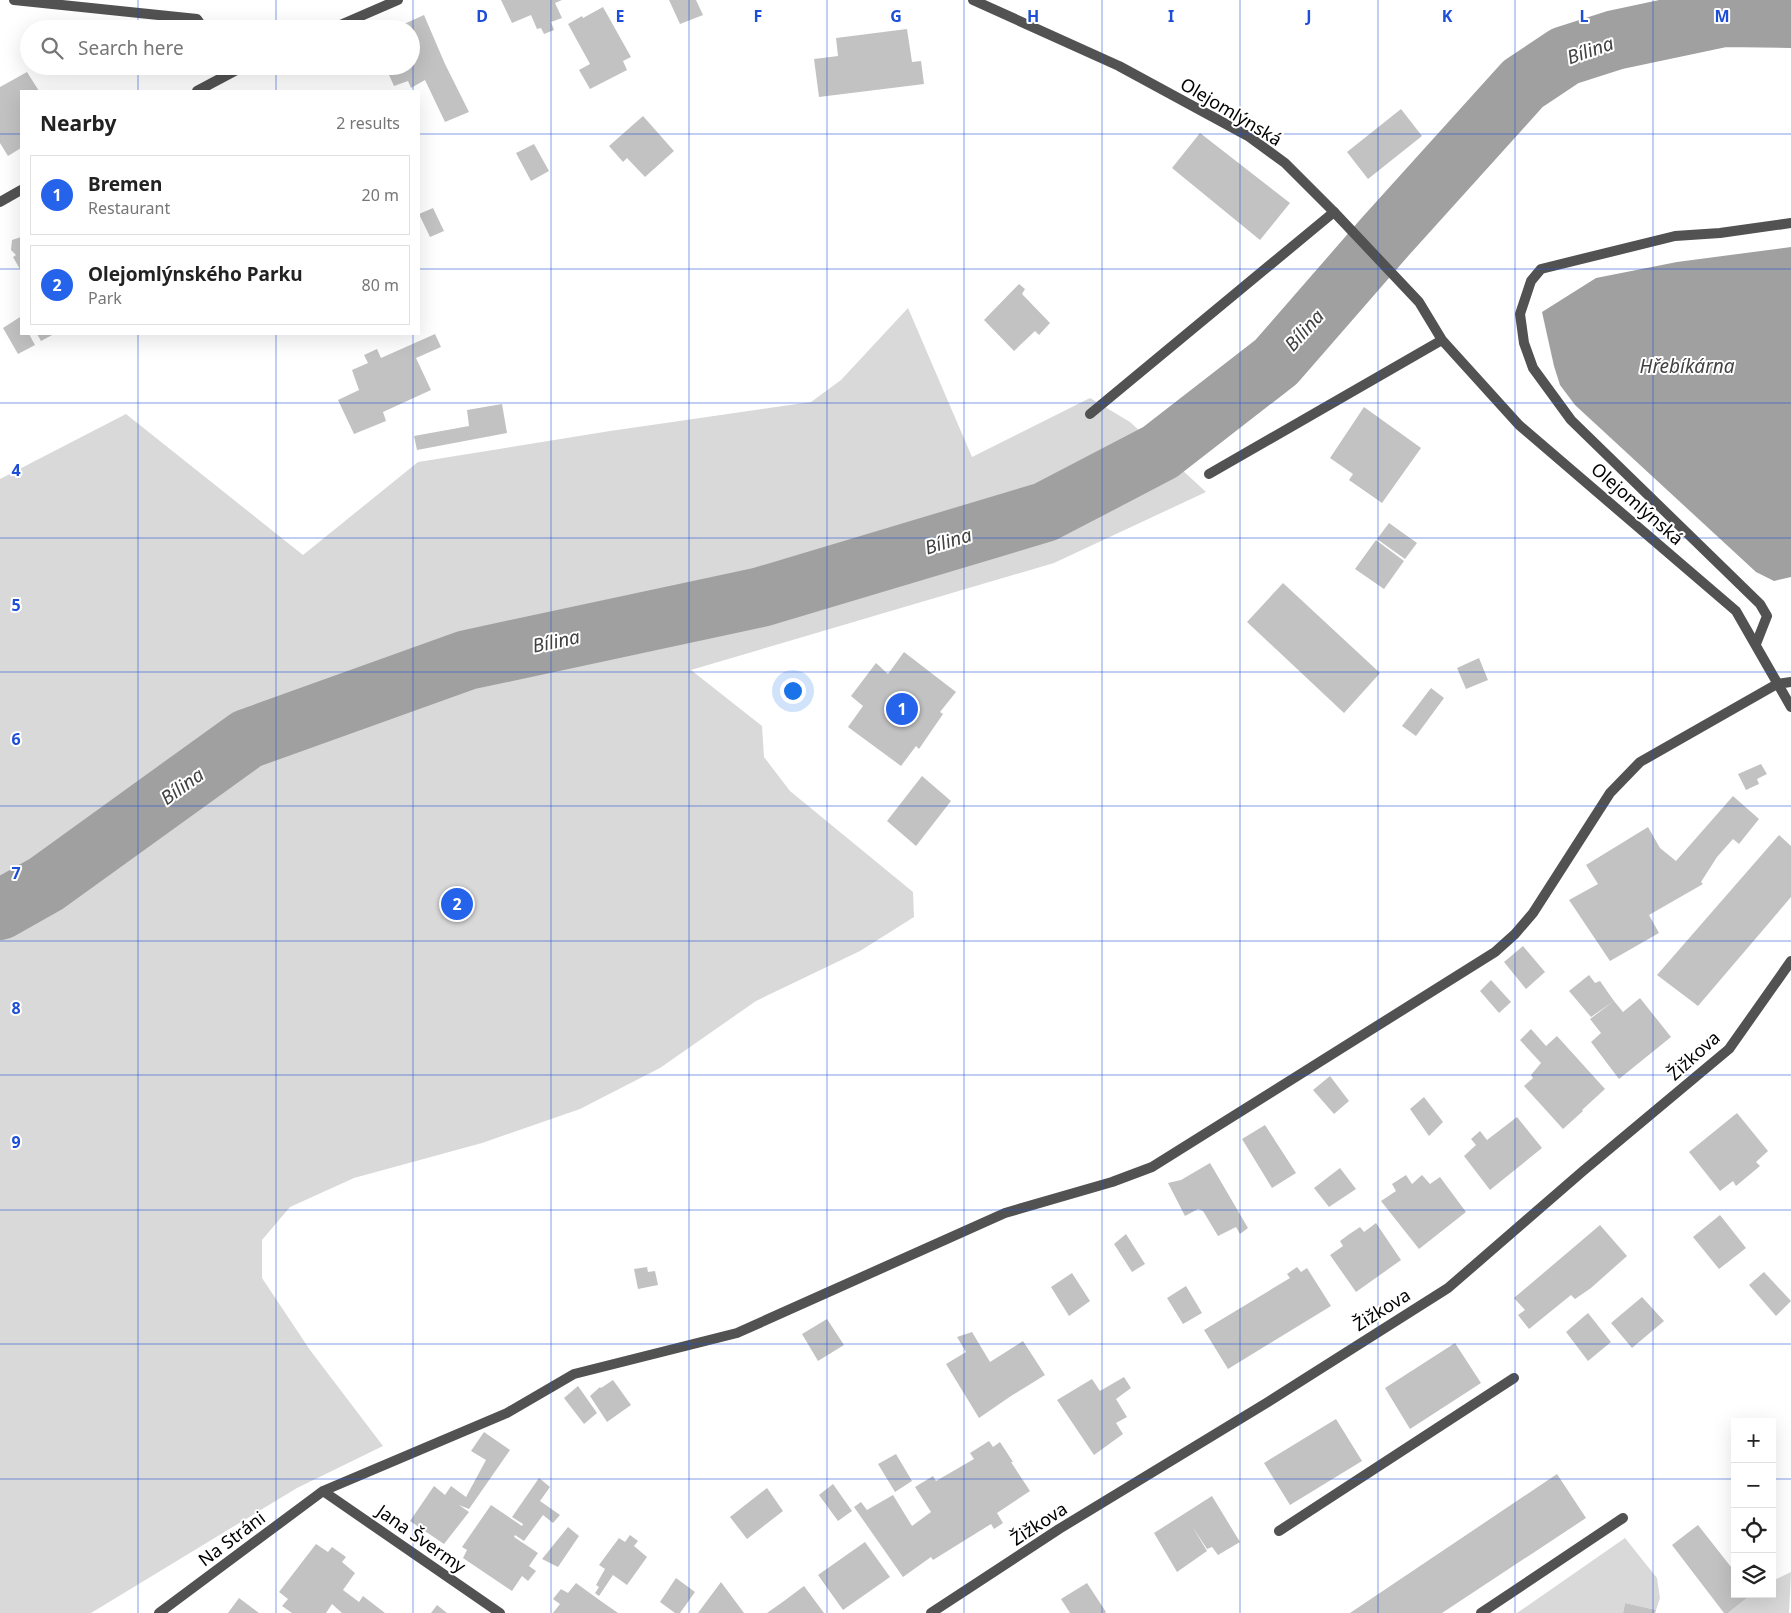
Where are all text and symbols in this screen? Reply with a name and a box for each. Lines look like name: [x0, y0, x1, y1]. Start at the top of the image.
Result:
text: D: [476, 5, 488, 27]
text: E: [616, 5, 625, 27]
text: F: [754, 5, 762, 27]
text: G: [890, 5, 902, 27]
text: H: [1027, 5, 1039, 27]
text: I: [1168, 5, 1174, 27]
text: J: [1304, 5, 1312, 27]
text: K: [1442, 5, 1453, 27]
text: L: [1580, 5, 1589, 27]
text: M: [1714, 5, 1730, 27]
search box: [20, 20, 420, 75]
water label: Bílina: [1563, 30, 1617, 70]
icon: search: [38, 34, 66, 62]
text: Search here: [78, 35, 184, 61]
street label: Olejomlýnská: [1176, 71, 1287, 151]
text: Nearby: [40, 109, 116, 137]
text: 2 results: [336, 112, 400, 134]
text: Bremen: [88, 171, 162, 197]
text: 1: [52, 184, 62, 206]
text: 20 m: [362, 184, 399, 206]
text: Restaurant: [88, 197, 170, 219]
text: Olejomlýnského Parku: [88, 261, 303, 287]
text: 2: [52, 274, 62, 296]
text: 80 m: [362, 274, 399, 296]
text: Park: [88, 287, 122, 309]
water label: Bílina: [1278, 303, 1330, 356]
water label: Hřebíkárna: [1639, 353, 1735, 379]
street label: Olejomlýnská: [1587, 457, 1689, 550]
text: 4: [11, 459, 21, 481]
water label: Bílina: [921, 522, 975, 560]
text: 5: [11, 594, 21, 616]
water label: Bílina: [530, 623, 582, 659]
your location: [780, 678, 806, 704]
pin: 1: [886, 690, 918, 728]
text: 6: [11, 728, 21, 750]
water label: Bílina: [155, 761, 209, 811]
text: 7: [11, 862, 21, 884]
pin: 2: [441, 885, 473, 923]
text: 8: [11, 997, 21, 1019]
street label: Žižkova: [1662, 1025, 1725, 1085]
text: 9: [11, 1131, 21, 1153]
street label: Žižkova: [1348, 1282, 1414, 1336]
map controls: [1731, 1418, 1776, 1598]
button: +: [1731, 1418, 1776, 1463]
button: −: [1731, 1463, 1776, 1508]
street label: Žižkova: [1006, 1496, 1071, 1550]
street label: Jana Švermy: [371, 1498, 472, 1578]
street label: Na Stráni: [193, 1505, 270, 1571]
button: locate: [1731, 1508, 1776, 1553]
button: layers: [1731, 1553, 1776, 1598]

